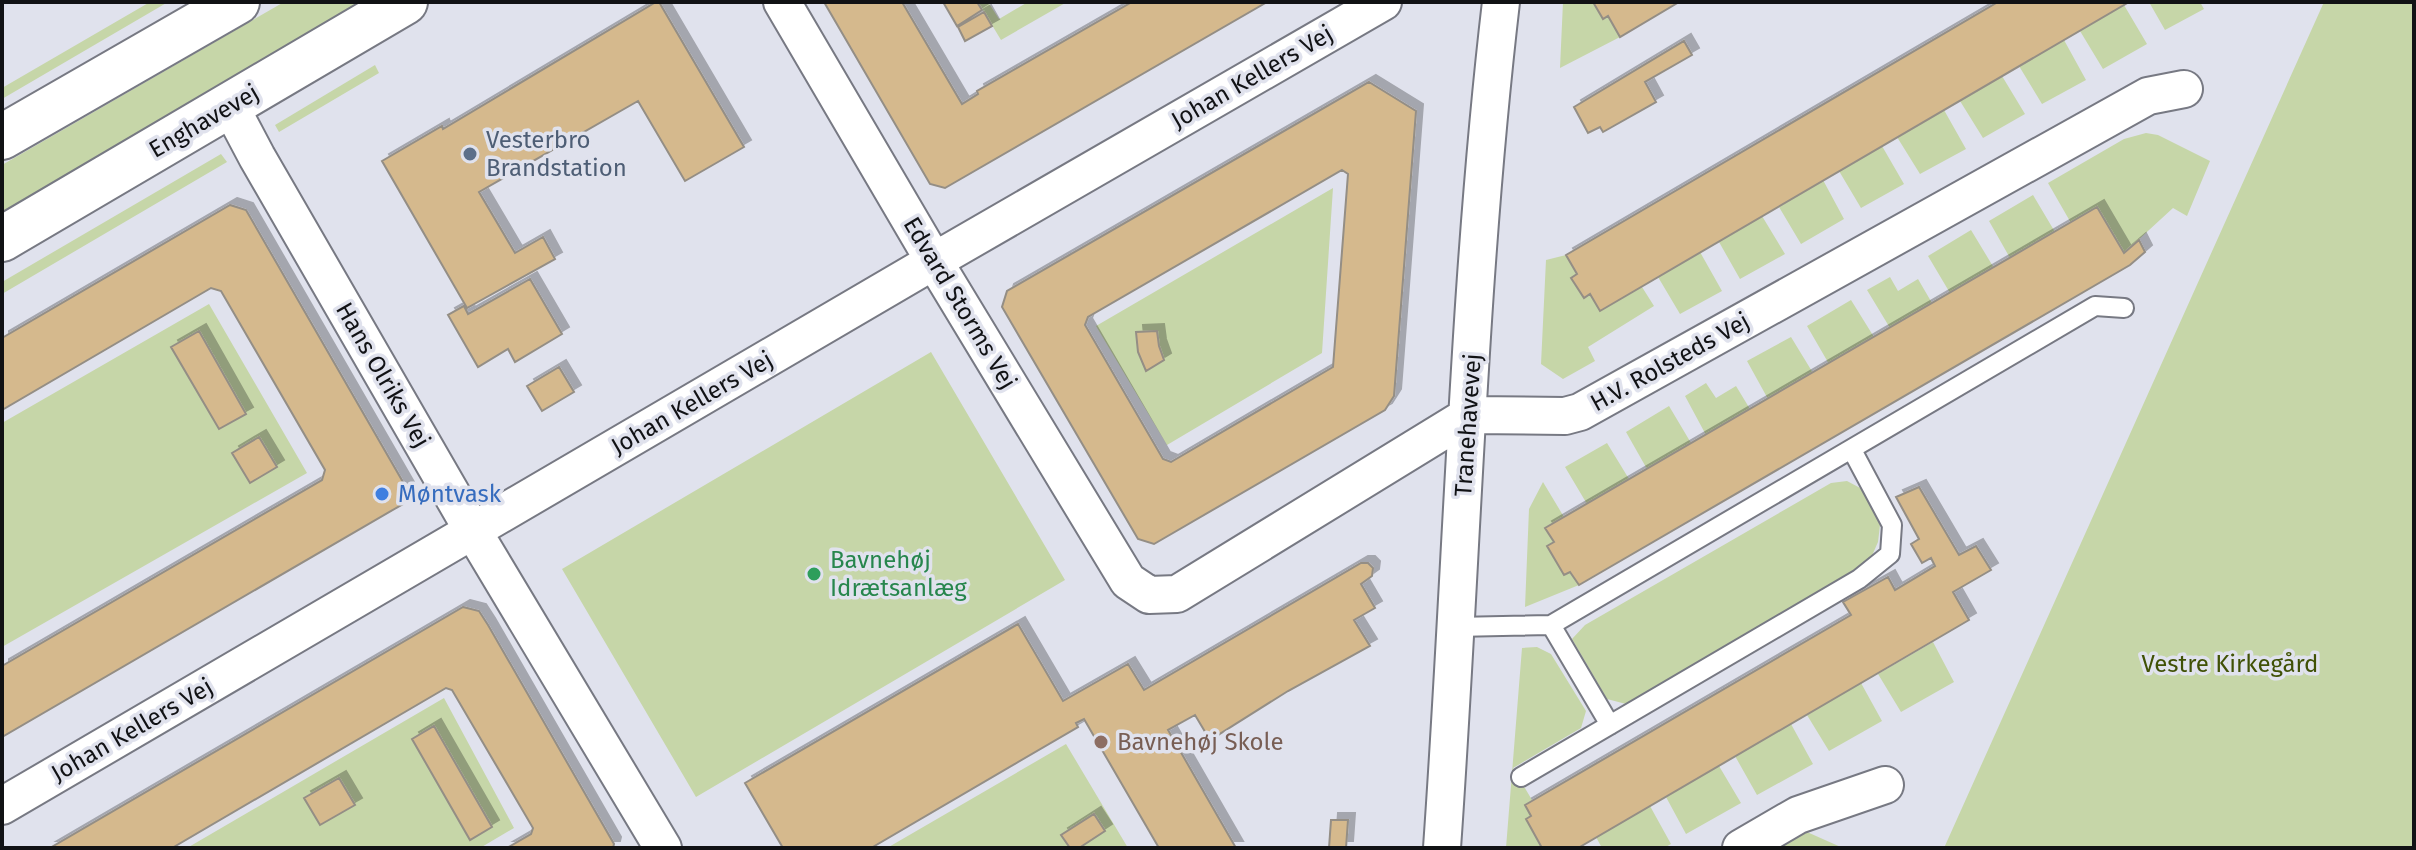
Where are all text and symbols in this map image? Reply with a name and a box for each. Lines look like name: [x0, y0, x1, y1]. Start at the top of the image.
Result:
street label: Johan Kellers Vej: [1166, 19, 1338, 135]
street label: Enghavevej: [144, 78, 264, 164]
place label: Vesterbro Brandstation: [486, 126, 627, 182]
marker: Vesterbro Brandstation: [461, 145, 479, 163]
street label: Edvard Storms Vej: [898, 212, 1022, 394]
street label: Hans Olriks Vej: [330, 297, 436, 453]
street label: H.V. Rolsteds Vej: [1586, 307, 1754, 417]
street label: Johan Kellers Vej: [606, 345, 778, 461]
street label: Tranehavevej: [1449, 353, 1487, 497]
place label: Møntvask: [398, 480, 502, 508]
marker: Møntvask: [373, 485, 391, 503]
place label: Bavnehøj Idrætsanlæg: [830, 546, 967, 602]
marker: Bavnehøj Idrætsanlæg: [805, 565, 823, 583]
park label: Vestre Kirkegård: [2142, 650, 2318, 678]
street label: Johan Kellers Vej: [46, 672, 218, 788]
place label: Bavnehøj Skole: [1117, 728, 1284, 756]
marker: Bavnehøj Skole: [1092, 733, 1110, 751]

